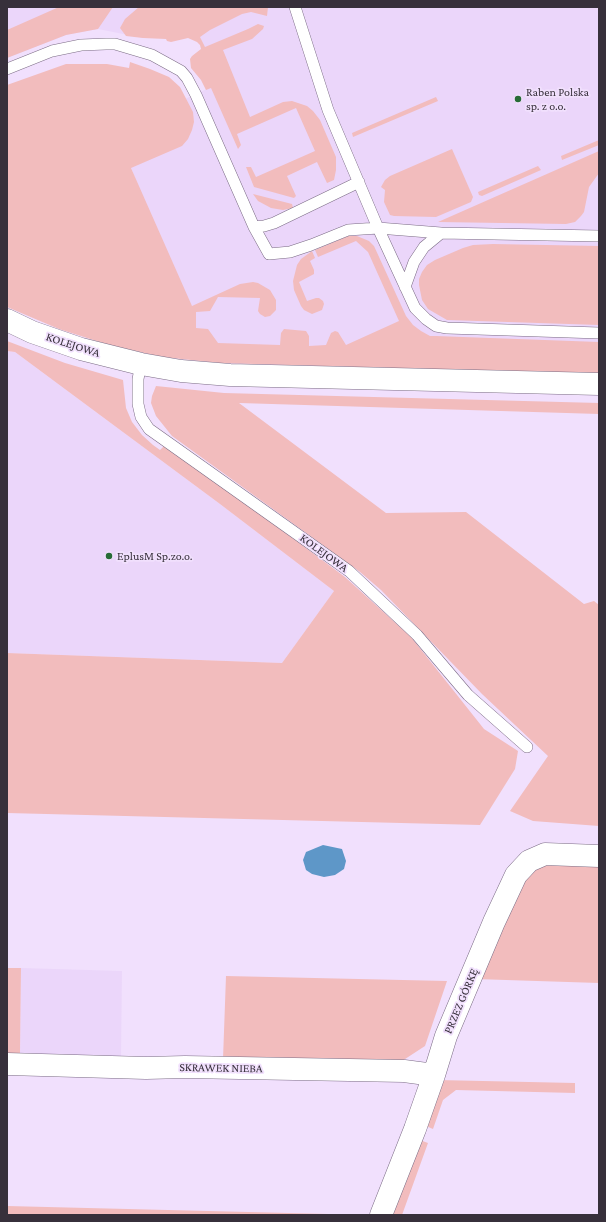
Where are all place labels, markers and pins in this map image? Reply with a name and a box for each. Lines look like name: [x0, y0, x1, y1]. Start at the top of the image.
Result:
place label: Raben Polska sp. z o.o.: [526, 85, 589, 113]
marker: Raben Polska sp. z o.o.: [513, 94, 523, 104]
place label: EplusM Sp.zo.o.: [117, 549, 193, 563]
marker: EplusM Sp.zo.o.: [104, 551, 114, 561]

